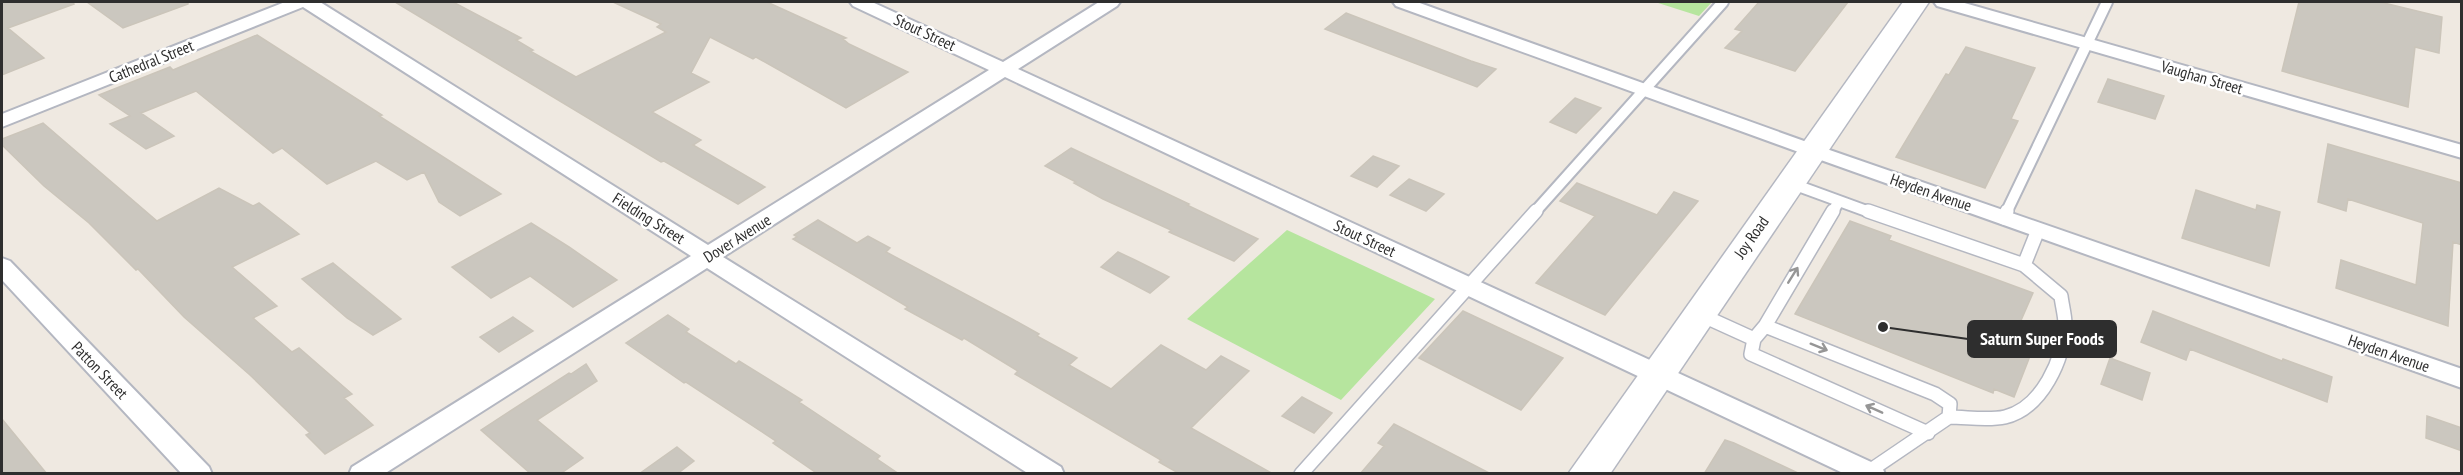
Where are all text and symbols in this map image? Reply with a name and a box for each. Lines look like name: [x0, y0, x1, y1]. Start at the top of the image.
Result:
street label: Stout Street: [891, 9, 960, 55]
street label: Cathedral Street: [106, 35, 197, 87]
street label: Vaughan Street: [2158, 56, 2246, 98]
street label: Heyden Avenue: [1888, 169, 1974, 215]
street label: Fielding Street: [609, 188, 689, 248]
street label: Dover Avenue: [700, 209, 774, 267]
street label: Joy Road: [1729, 212, 1773, 263]
street label: Stout Street: [1331, 215, 1400, 261]
one-way arrow: [1788, 267, 1800, 284]
callout: Saturn Super Foods: [1968, 321, 2116, 357]
text: Saturn Super Foods: [1980, 327, 2104, 350]
street label: Heyden Avenue: [2346, 330, 2432, 376]
street label: Patton Street: [68, 337, 133, 403]
one-way arrow: [1809, 342, 1828, 353]
one-way arrow: [1866, 403, 1884, 414]

